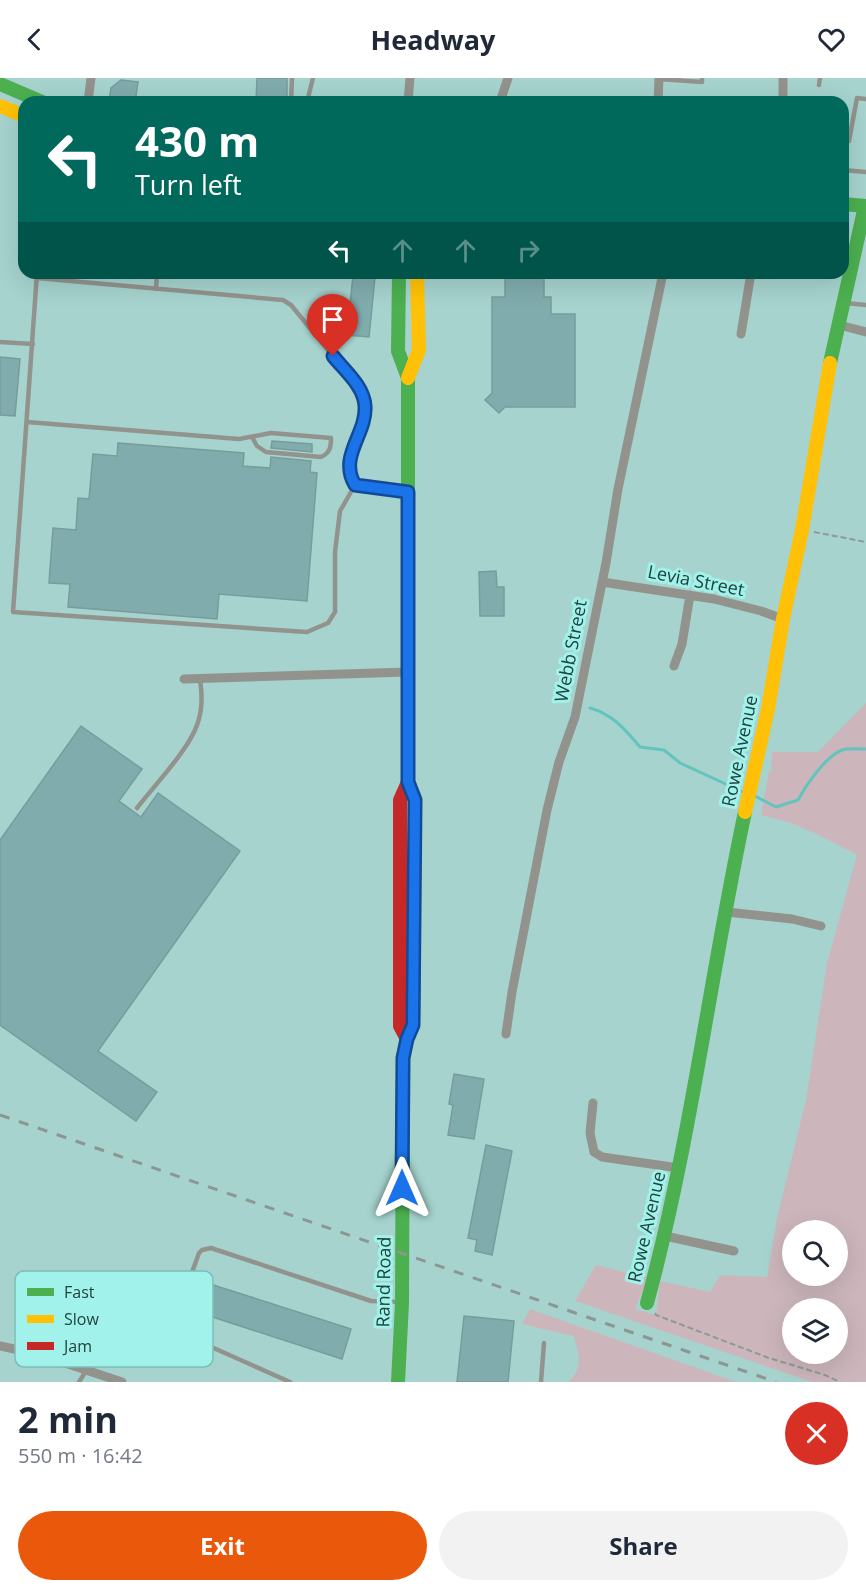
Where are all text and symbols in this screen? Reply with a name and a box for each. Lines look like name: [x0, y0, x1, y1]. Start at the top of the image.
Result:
text: Headway: [371, 21, 495, 58]
icon: back: [18, 23, 51, 56]
icon: heart: [815, 23, 848, 56]
text: 430 m: [135, 112, 259, 169]
icon: left: [36, 120, 114, 198]
text: Turn left: [135, 166, 242, 203]
icon: left: [323, 234, 356, 267]
icon: ahead: [386, 234, 419, 267]
icon: ahead: [449, 234, 482, 267]
icon: right: [512, 234, 545, 267]
pin: [307, 294, 358, 356]
icon: arrive: [316, 303, 349, 336]
street label: Levia Street: [646, 559, 747, 601]
street label: Webb Street: [548, 598, 592, 704]
street label: Rowe Avenue: [716, 693, 763, 809]
position arrow: [370, 1156, 434, 1220]
street label: Rowe Avenue: [622, 1169, 670, 1285]
map controls: [782, 1220, 848, 1364]
button: search: [782, 1220, 848, 1286]
street label: Rand Road: [370, 1236, 396, 1328]
legend: [15, 1271, 213, 1367]
text: Fast: [64, 1281, 95, 1303]
button: layers: [782, 1298, 848, 1364]
text: Slow: [64, 1308, 99, 1330]
text: Jam: [62, 1335, 92, 1357]
text: 2 min: [18, 1395, 118, 1444]
button: close: [785, 1402, 848, 1465]
text: 550 m · 16:42: [18, 1442, 143, 1469]
button: Exit: [18, 1511, 427, 1580]
button: Share: [439, 1511, 848, 1580]

